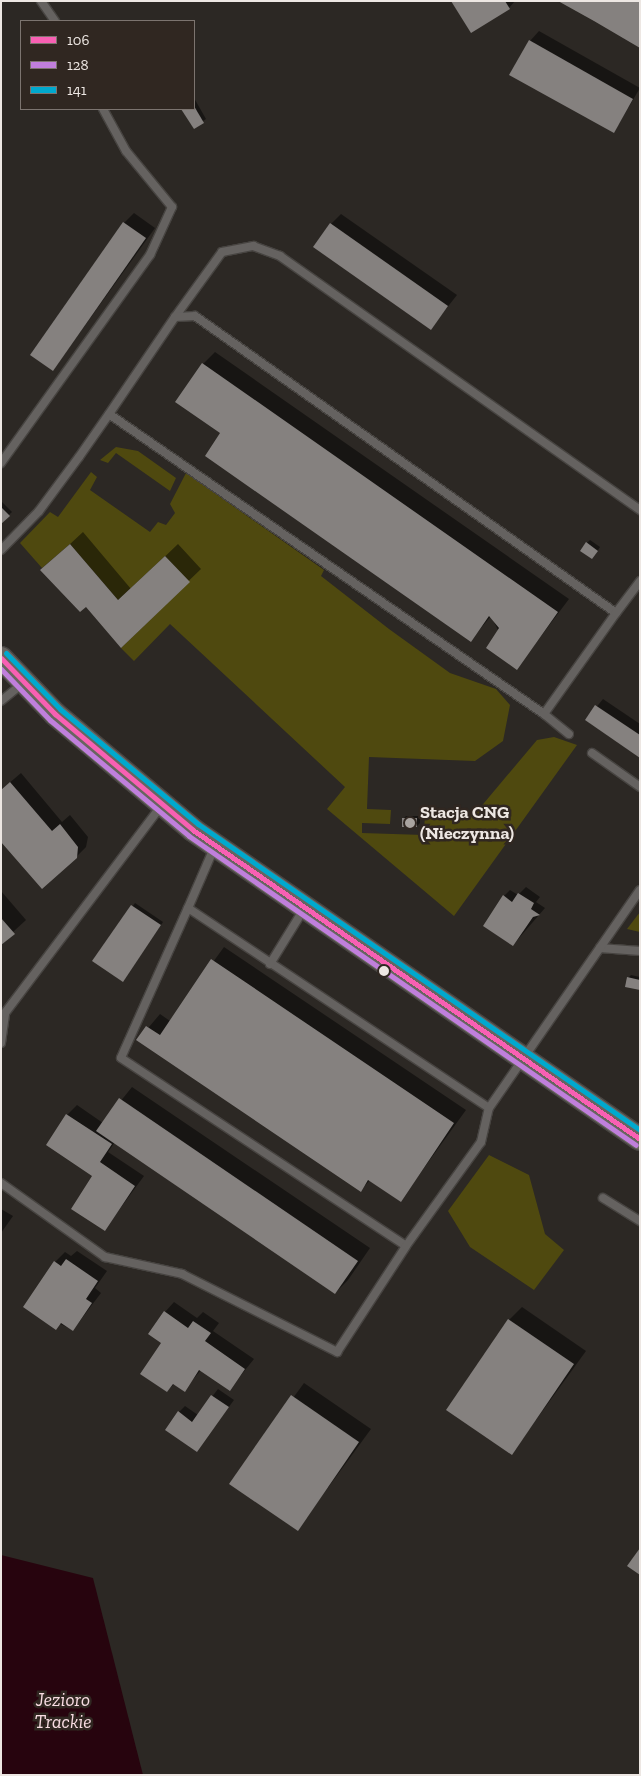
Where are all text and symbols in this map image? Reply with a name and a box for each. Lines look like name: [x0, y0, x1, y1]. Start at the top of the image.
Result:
legend: [20, 20, 195, 110]
text: 106: [67, 31, 89, 49]
text: 128: [67, 56, 89, 74]
text: 141: [67, 81, 87, 99]
place label: Stacja CNG (Nieczynna): [420, 802, 514, 844]
marker: Stacja CNG (Nieczynna): [404, 817, 416, 829]
unlabelled marker: [379, 966, 389, 976]
water label: Jezioro Trackie: [34, 1689, 92, 1733]

